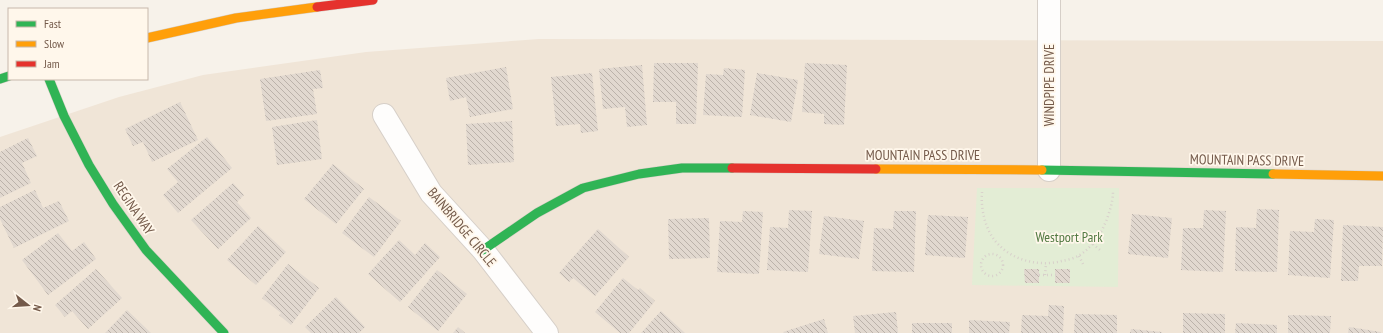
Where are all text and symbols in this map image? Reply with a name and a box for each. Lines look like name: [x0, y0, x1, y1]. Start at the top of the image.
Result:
legend: [8, 8, 148, 80]
text: Fast: [44, 16, 62, 31]
text: Slow: [44, 36, 65, 51]
street label: WINDPIPE DRIVE: [1040, 44, 1058, 126]
text: Jam: [43, 56, 60, 71]
street label: MOUNTAIN PASS DRIVE: [866, 146, 980, 164]
street label: MOUNTAIN PASS DRIVE: [1190, 150, 1304, 170]
street label: REGINA WAY: [110, 178, 159, 239]
street label: BAINBRIDGE CIRCLE: [424, 184, 500, 270]
park label: Westport Park: [1035, 228, 1103, 246]
north arrow: [8, 285, 48, 325]
text: N: [30, 303, 45, 313]

